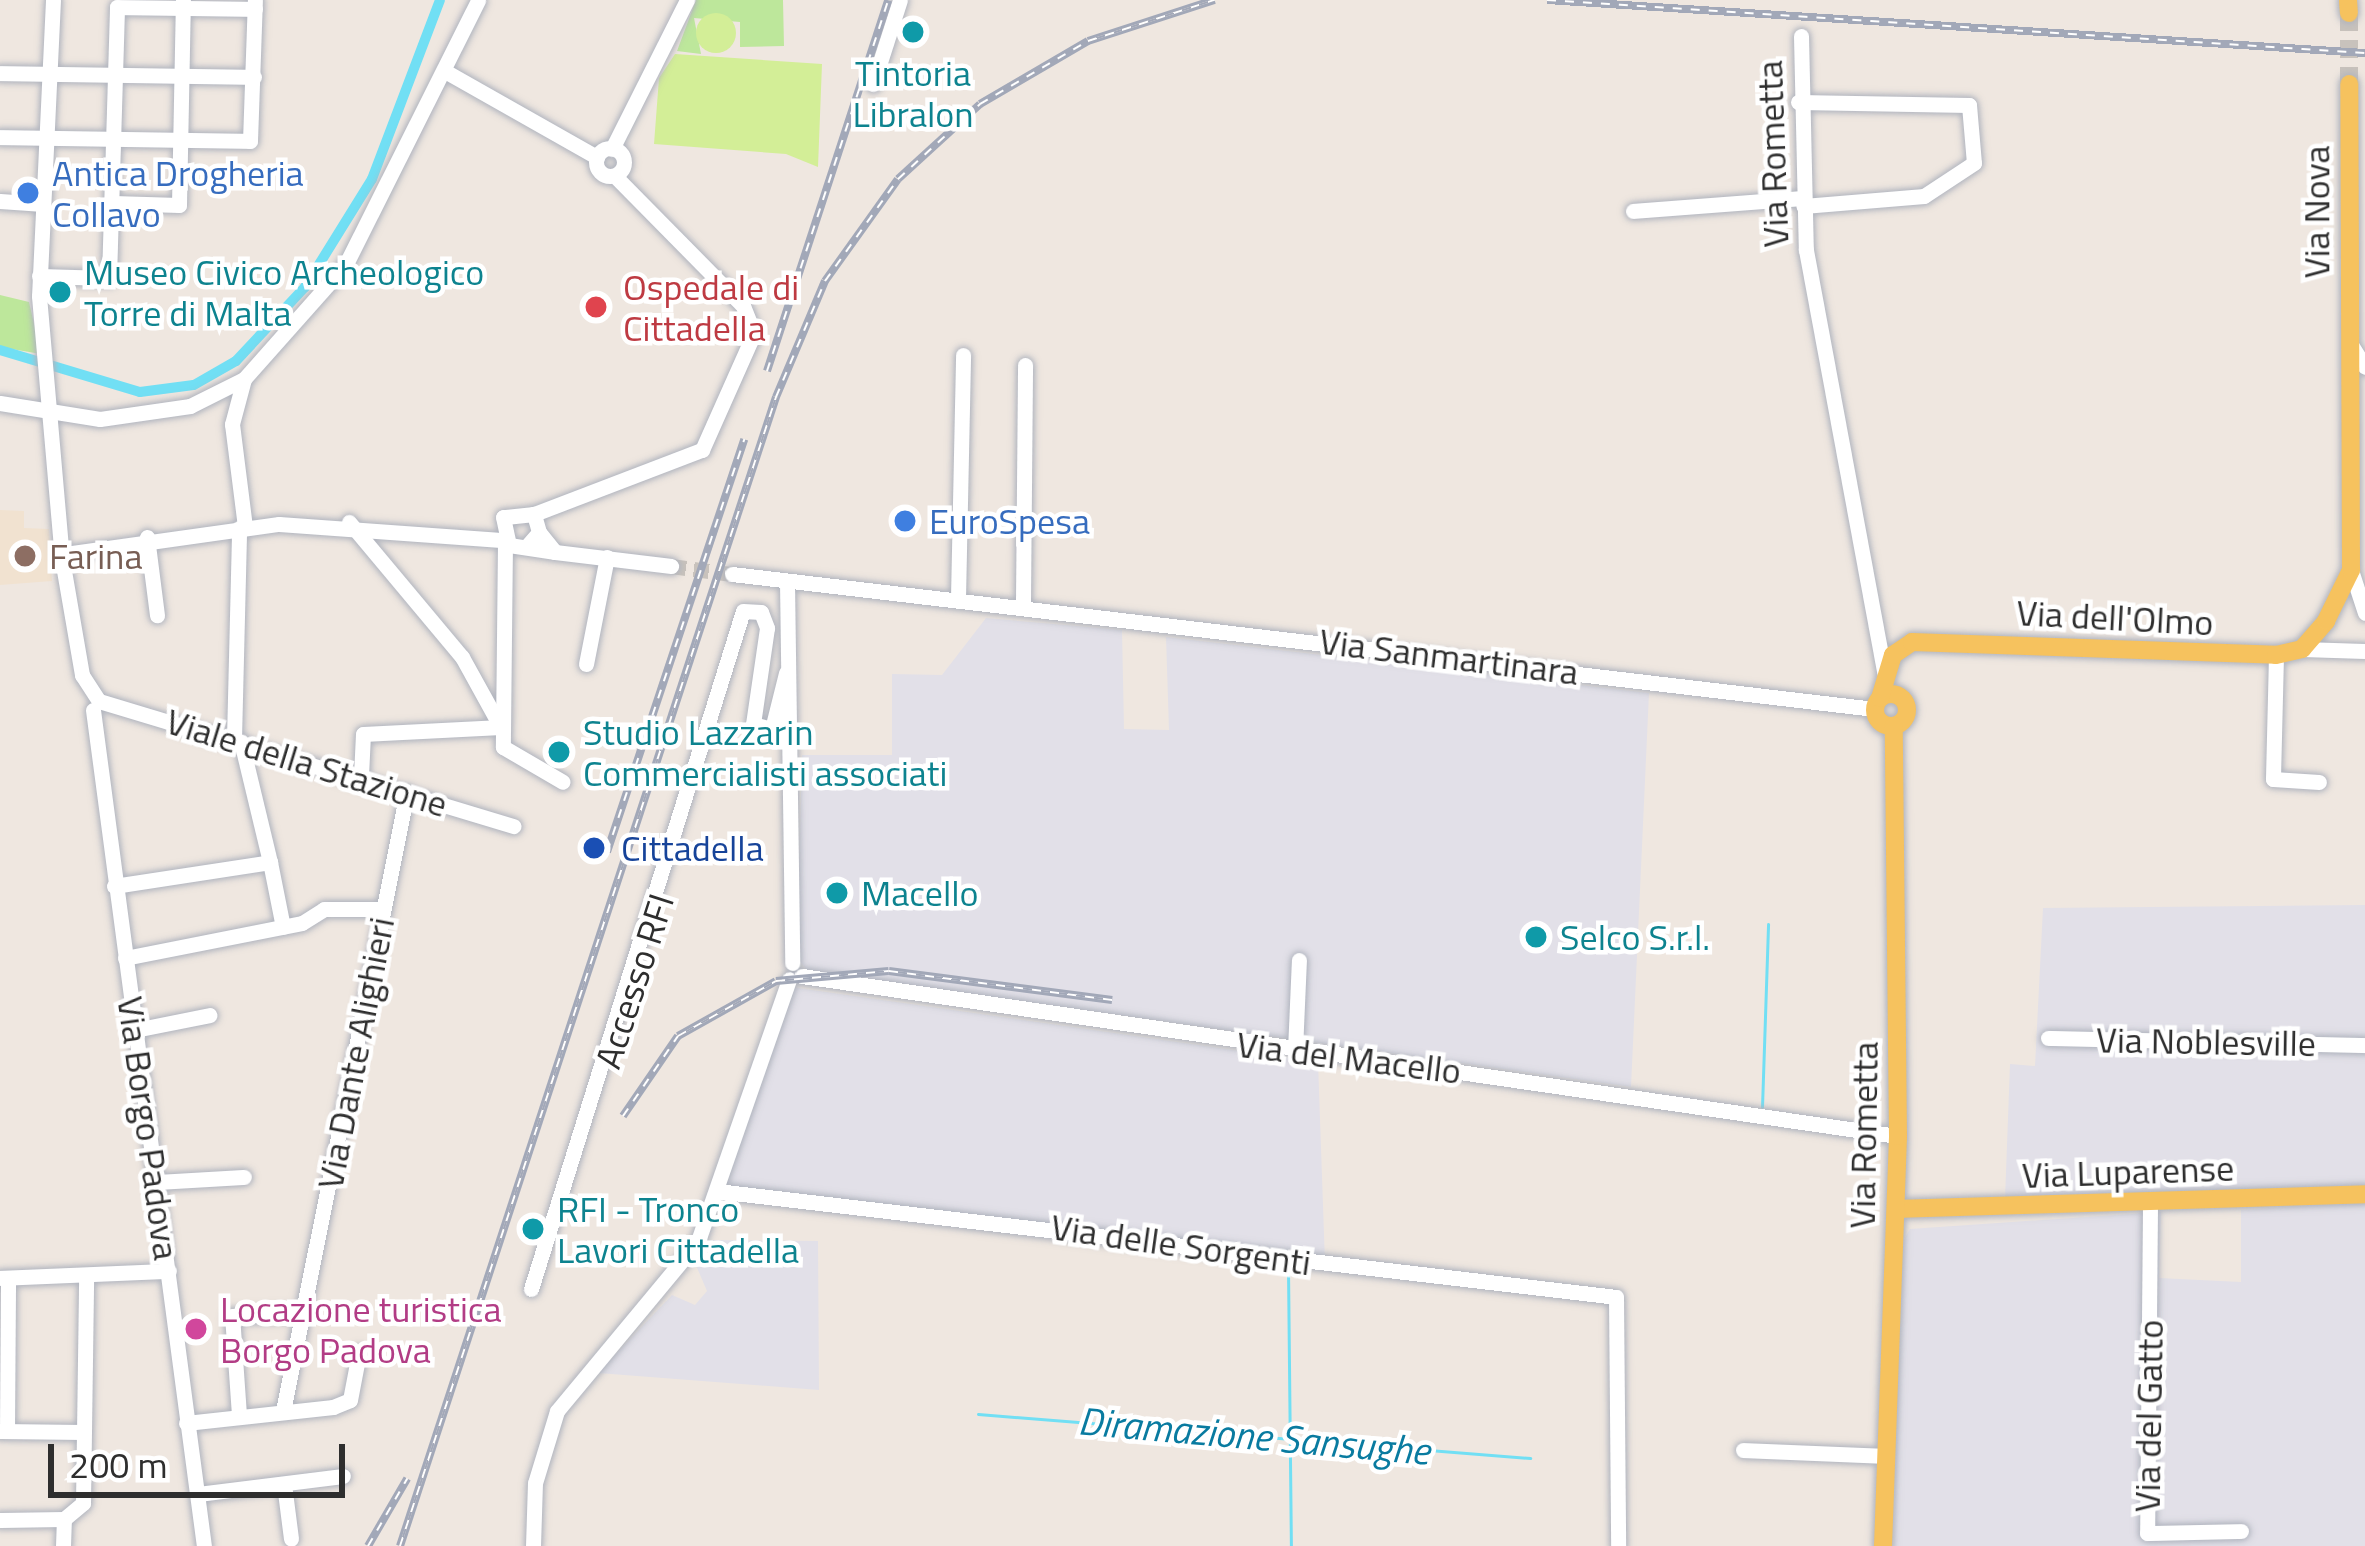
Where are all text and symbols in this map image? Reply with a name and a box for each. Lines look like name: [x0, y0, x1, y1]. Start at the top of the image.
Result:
marker: Tintoria Libralon: [900, 19, 926, 45]
place label: Tintoria Libralon: [852, 50, 974, 135]
street label: Via Rometta: [1747, 60, 1797, 248]
street label: Via Nova: [2294, 146, 2338, 278]
place label: Antica Drogheria Collavo: [52, 150, 304, 235]
marker: Antica Drogheria Collavo: [15, 180, 41, 206]
place label: Museo Civico Archeologico Torre di Malta: [84, 249, 484, 334]
place label: Ospedale di Cittadella: [623, 264, 799, 349]
marker: Museo Civico Archeologico Torre di Malta: [47, 279, 73, 305]
marker: Ospedale di Cittadella: [580, 291, 612, 323]
place label: EuroSpesa: [929, 499, 1090, 543]
marker: EuroSpesa: [892, 508, 918, 534]
place label: Farina: [49, 534, 142, 578]
marker: Farina: [12, 543, 38, 569]
street label: Via dell'Olmo: [2015, 590, 2215, 644]
street label: Via Sanmartinara: [1317, 619, 1581, 693]
street label: Viale della Stazione: [161, 699, 453, 825]
place label: Studio Lazzarin Commercialisti associati: [583, 709, 947, 794]
marker: Studio Lazzarin Commercialisti associati: [546, 739, 572, 765]
place label: Cittadella: [621, 826, 764, 870]
marker: Cittadella: [578, 832, 610, 864]
place label: Macello: [861, 871, 979, 915]
marker: Macello: [824, 880, 850, 906]
street label: Accesso RFI: [586, 888, 682, 1074]
street label: Via Dante Alighieri: [307, 913, 403, 1193]
place label: Selco S.r.l.: [1560, 915, 1710, 959]
marker: Selco S.r.l.: [1523, 924, 1549, 950]
street label: Via Borgo Padova: [109, 993, 189, 1263]
street label: Via Noblesville: [2096, 1017, 2316, 1065]
street label: Via del Macello: [1234, 1022, 1464, 1092]
street label: Via Rometta: [1840, 1041, 1886, 1229]
street label: Via Luparense: [2021, 1146, 2235, 1196]
place label: RFI - Tronco Lavori Cittadella: [557, 1186, 799, 1271]
street label: Via delle Sorgenti: [1048, 1204, 1314, 1284]
marker: RFI - Tronco Lavori Cittadella: [520, 1216, 546, 1242]
place label: Locazione turistica Borgo Padova: [220, 1286, 502, 1371]
marker: Locazione turistica Borgo Padova: [183, 1316, 209, 1342]
street label: Via del Gatto: [2125, 1319, 2171, 1513]
water label: Diramazione Sansughe: [1076, 1397, 1432, 1475]
scale bar: [54, 1420, 351, 1494]
text: 200 m: [69, 1437, 168, 1492]

